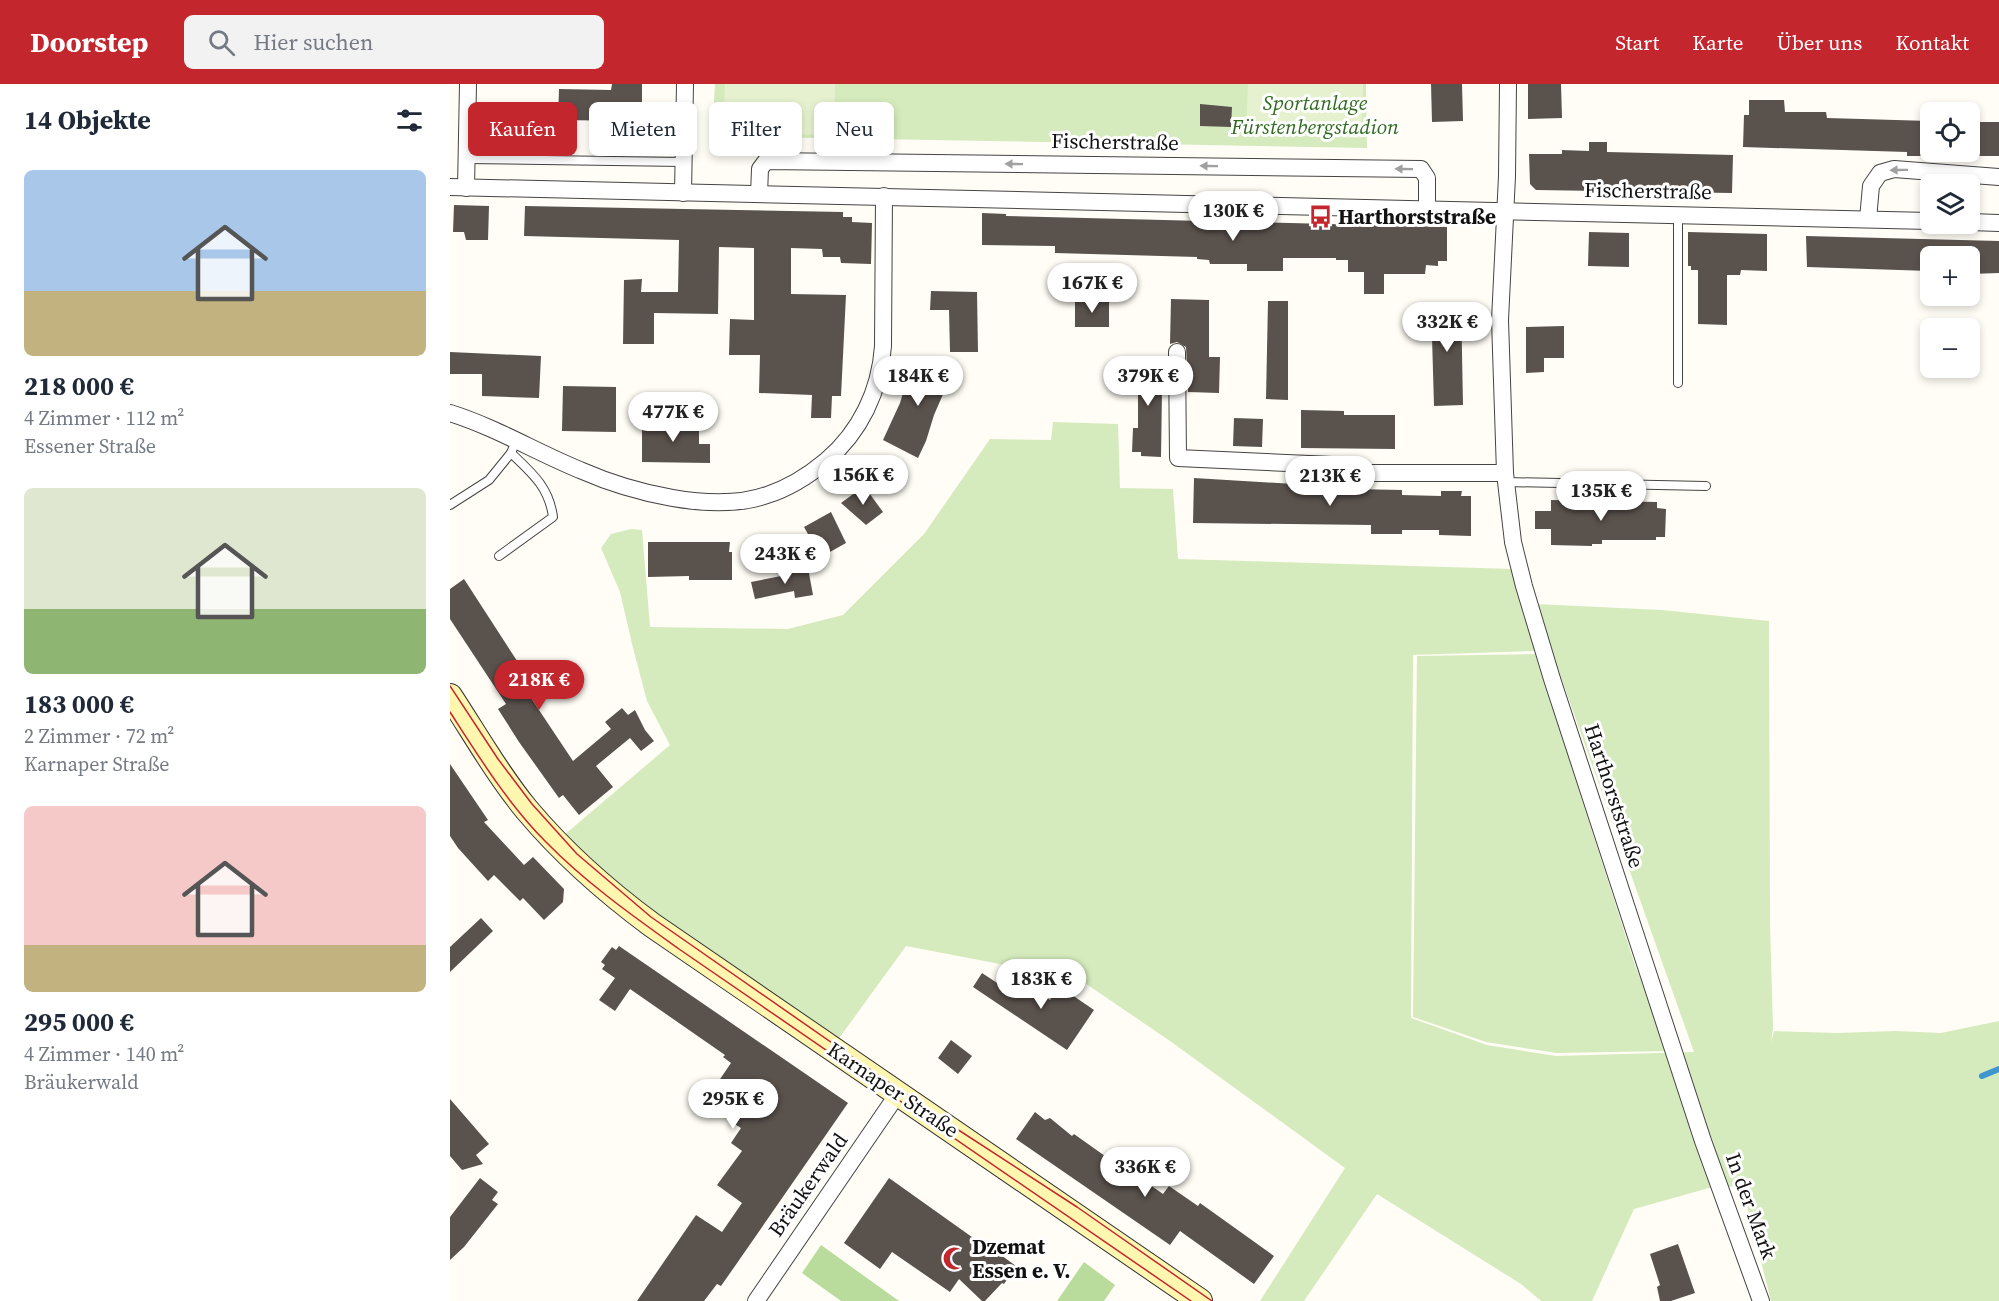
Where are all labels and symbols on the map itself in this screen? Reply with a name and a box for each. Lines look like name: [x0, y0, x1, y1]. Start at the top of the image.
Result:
park label: Sportanlage Fürstenbergstadion: [1230, 88, 1399, 141]
street label: Fischerstraße: [1051, 126, 1179, 157]
one-way arrow: [1004, 159, 1023, 169]
one-way arrow: [1199, 161, 1218, 171]
one-way arrow: [1394, 164, 1413, 173]
one-way arrow: [1889, 165, 1908, 175]
street label: Fischerstraße: [1584, 175, 1712, 206]
pin: 130K €: [1184, 191, 1282, 242]
place label: Harthorststraße: [1338, 202, 1496, 231]
bus stop icon: Harthorststraße: [1307, 204, 1333, 230]
pin: 167K €: [1043, 263, 1141, 314]
pin: 332K €: [1398, 302, 1496, 353]
pin: 184K €: [869, 356, 967, 407]
pin: 379K €: [1099, 356, 1197, 407]
pin: 477K €: [624, 392, 722, 443]
pin: 156K €: [814, 455, 912, 506]
pin: 213K €: [1281, 456, 1379, 507]
pin: 135K €: [1552, 471, 1650, 522]
pin: 243K €: [736, 534, 834, 585]
pin: 218K €: [490, 660, 588, 711]
street label: Harthorststraße: [1578, 720, 1651, 872]
pin: 183K €: [992, 959, 1090, 1010]
street label: Karnaper Straße: [822, 1035, 965, 1144]
pin: 295K €: [684, 1079, 782, 1130]
street label: Bräukerwald: [761, 1127, 854, 1242]
pin: 336K €: [1096, 1147, 1194, 1198]
street label: In der Mark: [1719, 1149, 1784, 1263]
place label: Dzemat Essen e. V.: [972, 1232, 1071, 1285]
mosque icon: Dzemat Essen e. V.: [941, 1246, 967, 1272]

